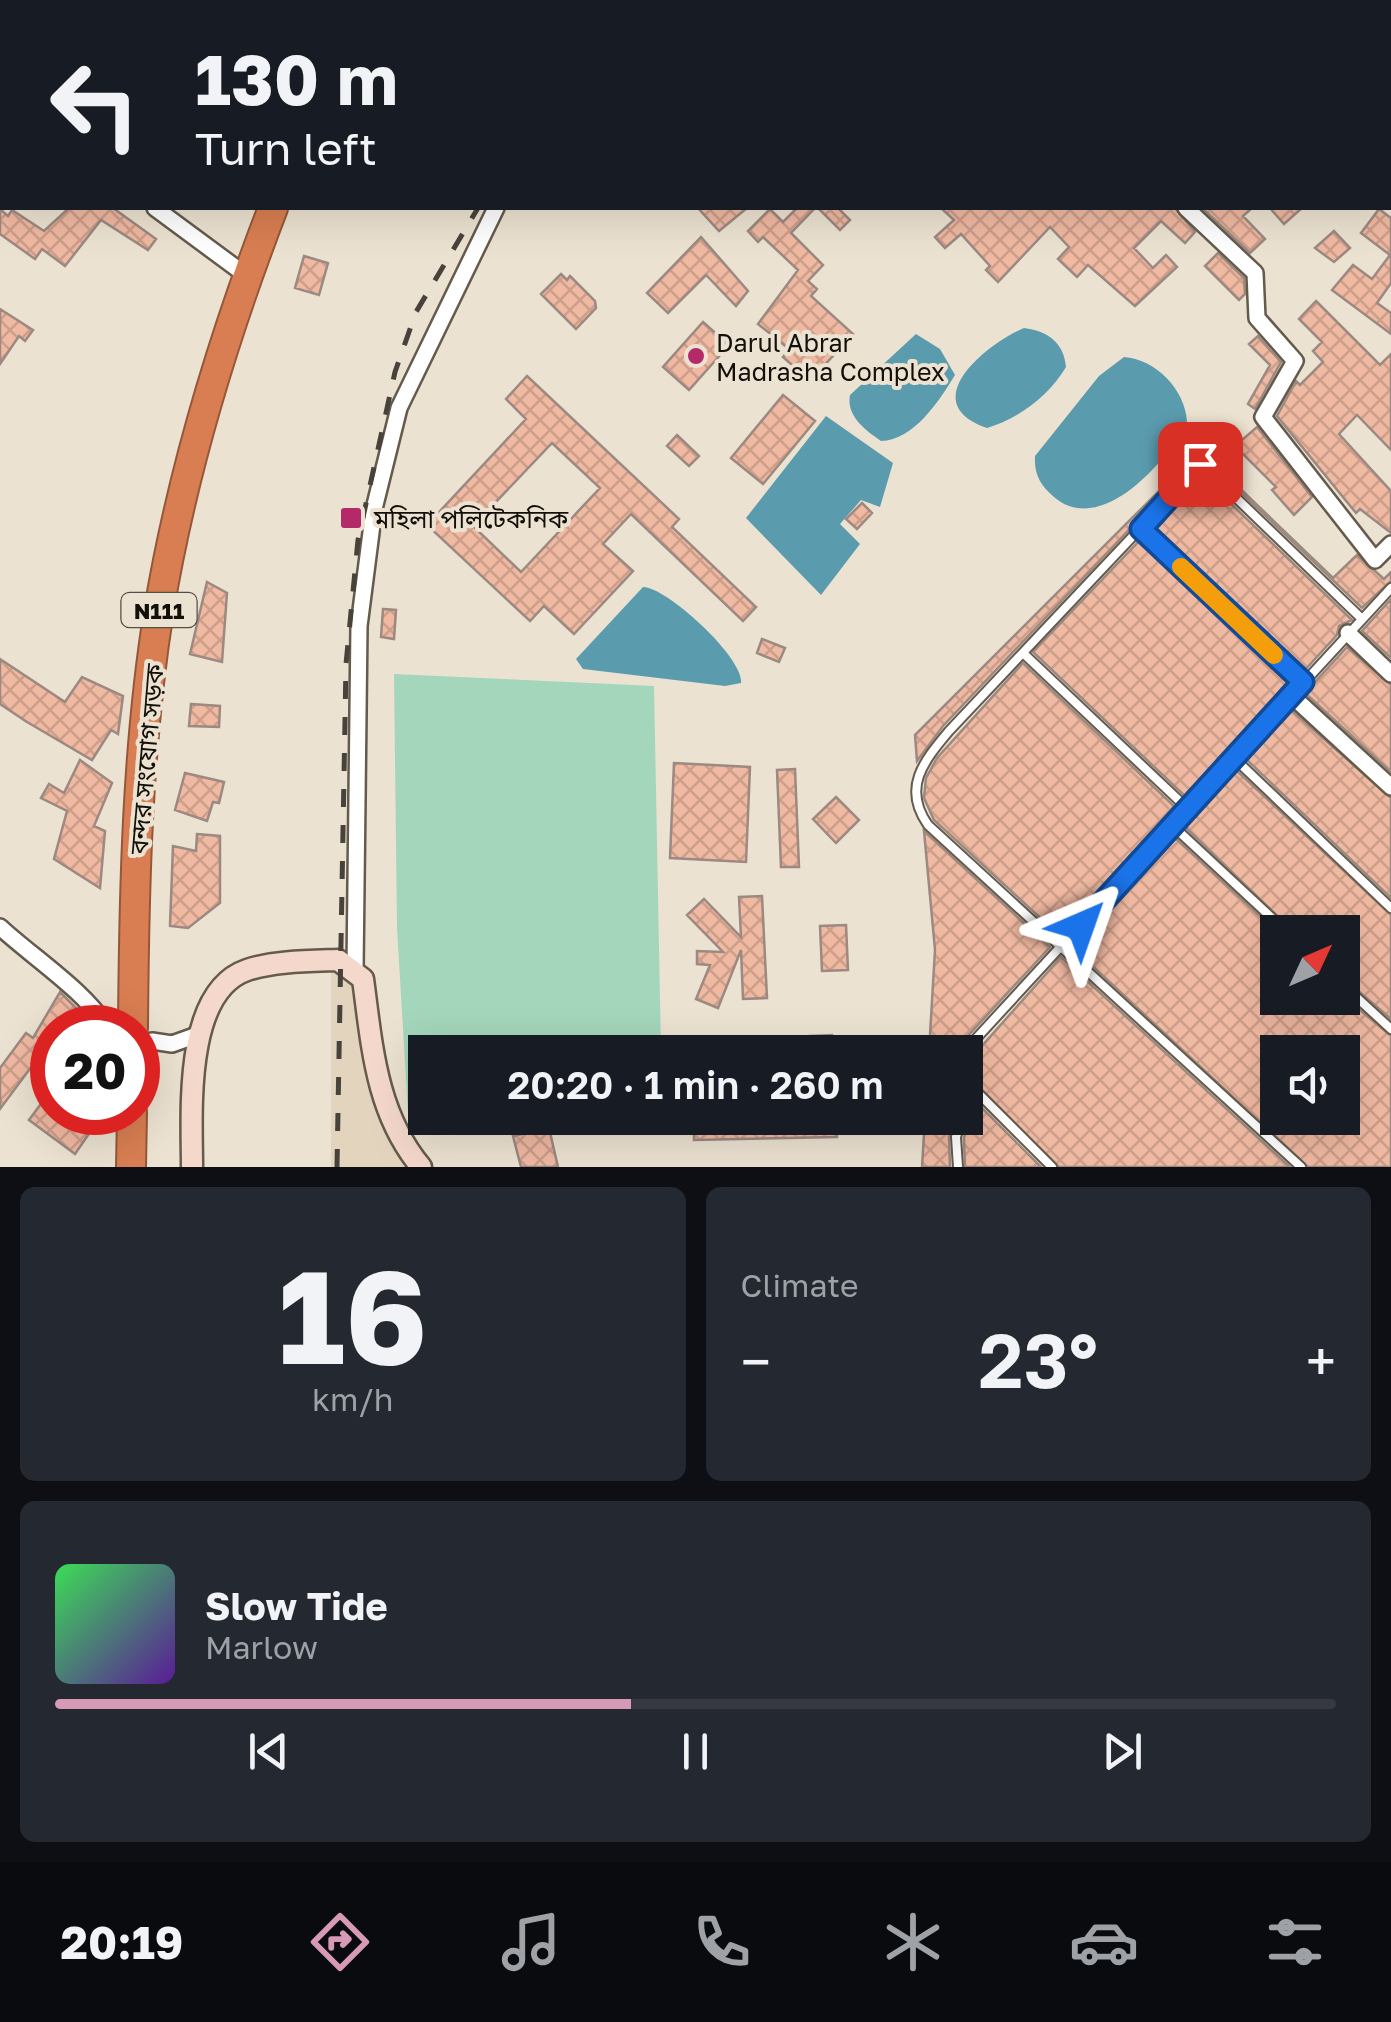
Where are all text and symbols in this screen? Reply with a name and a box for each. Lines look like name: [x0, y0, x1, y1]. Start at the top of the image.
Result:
text: 130 m: [195, 36, 398, 120]
icon: left: [30, 40, 160, 170]
text: Turn left: [195, 121, 377, 175]
place label: Darul Abrar Madrasha Complex: [716, 327, 945, 387]
marker: Darul Abrar Madrasha Complex: [685, 345, 707, 367]
pin: [1158, 422, 1243, 507]
icon: arrive: [1173, 437, 1228, 492]
place label: মহিলা পলিটেকনিক: [373, 503, 569, 534]
marker: মহিলা পলিটেকনিক: [338, 505, 364, 531]
road number: N111: [122, 593, 196, 627]
street label: বন্দর সংযোগ সড়ক: [122, 662, 170, 857]
position arrow: [1029, 874, 1133, 978]
north arrow: [1260, 915, 1360, 1015]
map controls: [1260, 915, 1360, 1135]
speed limit sign: 20: [30, 1005, 160, 1135]
button: sound: [1260, 1035, 1360, 1135]
text: 20:20 · 1 min · 260 m: [507, 1062, 884, 1107]
text: 16: [278, 1237, 428, 1393]
text: Climate: [741, 1266, 859, 1304]
text: 23°: [979, 1314, 1098, 1405]
text: −: [741, 1328, 771, 1394]
text: +: [1306, 1328, 1336, 1394]
text: km/h: [312, 1380, 393, 1418]
text: Slow Tide: [205, 1583, 388, 1628]
text: Marlow: [205, 1628, 318, 1666]
icon: previous: [241, 1724, 296, 1779]
icon: pause: [668, 1724, 723, 1779]
icon: next: [1095, 1724, 1150, 1779]
icon: directions: [305, 1907, 375, 1977]
icon: music: [496, 1907, 566, 1977]
icon: phone: [687, 1907, 757, 1977]
icon: climate: [878, 1907, 948, 1977]
icon: car: [1069, 1907, 1139, 1977]
icon: filters: [1260, 1907, 1330, 1977]
text: 20:19: [61, 1915, 183, 1969]

